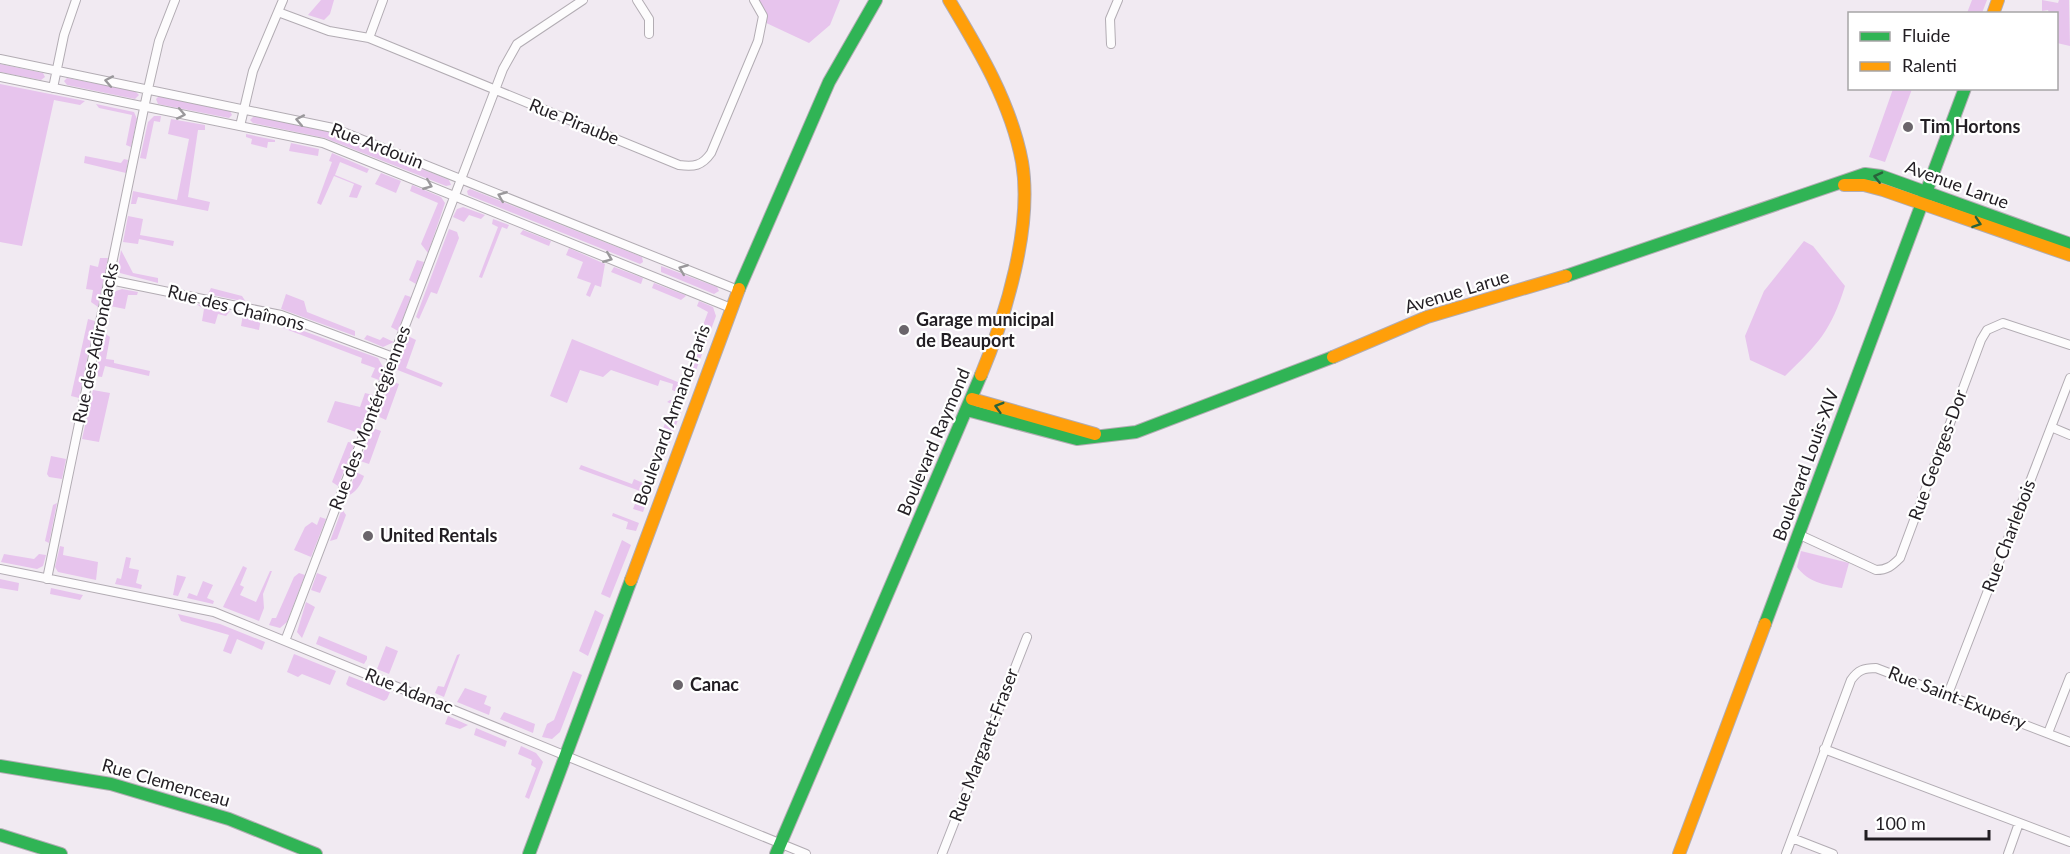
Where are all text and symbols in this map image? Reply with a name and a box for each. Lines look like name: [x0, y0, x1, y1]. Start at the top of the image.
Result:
legend: [1848, 12, 2058, 90]
text: Fluide: [1902, 24, 1950, 46]
text: Ralenti: [1902, 54, 1957, 76]
one-way arrow: [105, 75, 115, 88]
street label: Rue Piraube: [526, 93, 623, 149]
one-way arrow: [175, 107, 185, 120]
one-way arrow: [296, 114, 306, 127]
place label: Tim Hortons: [1920, 115, 2021, 137]
street label: Rue Ardouin: [328, 117, 427, 173]
marker: Tim Hortons: [1901, 120, 1915, 134]
street label: Avenue Larue: [1903, 155, 2012, 213]
one-way arrow: [1874, 171, 1884, 184]
one-way arrow: [421, 178, 432, 190]
one-way arrow: [497, 191, 508, 203]
one-way arrow: [1971, 216, 1982, 229]
one-way arrow: [602, 251, 613, 263]
street label: Rue des Adirondacks: [67, 260, 123, 425]
one-way arrow: [678, 264, 689, 276]
street label: Avenue Larue: [1402, 265, 1512, 317]
street label: Rue des Chaînons: [165, 279, 307, 335]
place label: Garage municipal de Beauport: [916, 308, 1054, 351]
street label: Boulevard Armand-Paris: [628, 321, 714, 508]
street label: Rue des Montérégiennes: [324, 322, 414, 513]
marker: Garage municipal de Beauport: [897, 323, 911, 337]
street label: Boulevard Raymond: [892, 364, 974, 519]
street label: Boulevard Louis-XIV: [1767, 385, 1843, 544]
street label: Rue Georges-Dor: [1903, 386, 1971, 523]
one-way arrow: [994, 402, 1005, 414]
street label: Rue Charlebois: [1977, 476, 2040, 595]
place label: United Rentals: [380, 524, 498, 546]
marker: United Rentals: [361, 529, 375, 543]
street label: Rue Saint-Exupéry: [1885, 661, 2030, 734]
street label: Rue Adanac: [362, 662, 457, 718]
street label: Rue Margaret-Fraser: [944, 664, 1023, 824]
place label: Canac: [690, 673, 739, 695]
marker: Canac: [671, 678, 685, 692]
street label: Rue Clemenceau: [100, 753, 233, 811]
scale bar: [1866, 803, 1989, 841]
text: 100 m: [1875, 812, 1926, 834]

